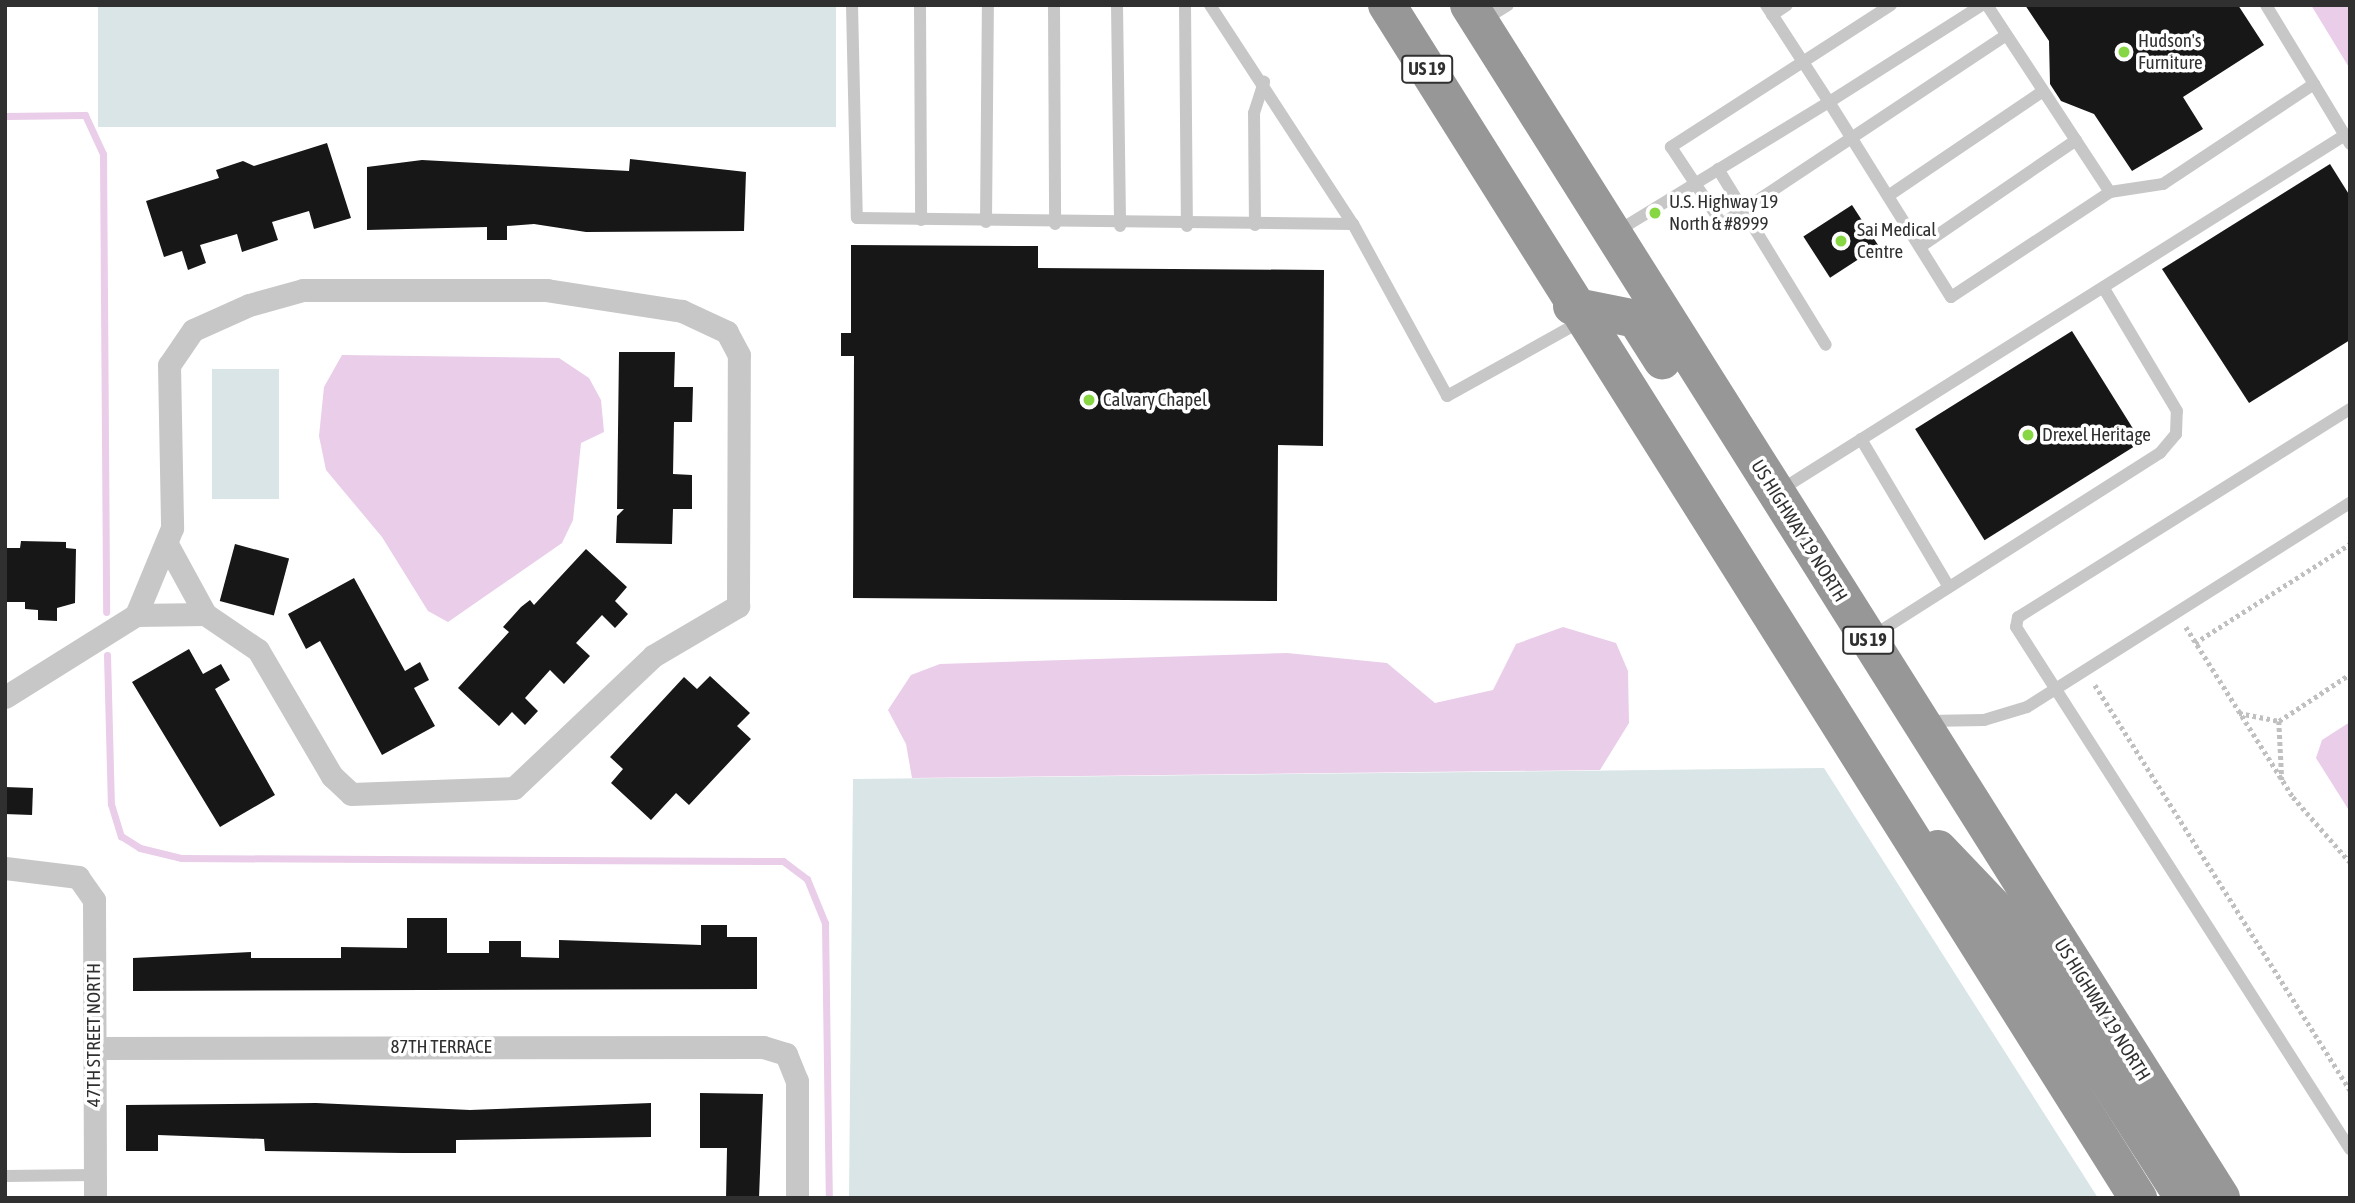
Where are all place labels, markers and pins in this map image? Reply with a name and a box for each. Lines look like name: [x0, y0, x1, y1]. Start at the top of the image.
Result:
place label: Hudson's Furniture: [2138, 30, 2203, 74]
marker: Hudson's Furniture: [2116, 44, 2132, 60]
place label: U.S. Highway 19 North & #8999: [1669, 191, 1778, 235]
marker: U.S. Highway 19 North & #8999: [1647, 205, 1663, 221]
place label: Sai Medical Centre: [1857, 219, 1936, 263]
marker: Sai Medical Centre: [1831, 231, 1851, 251]
place label: Calvary Chapel: [1103, 389, 1207, 411]
marker: Calvary Chapel: [1081, 392, 1097, 408]
place label: Drexel Heritage: [2042, 424, 2151, 446]
marker: Drexel Heritage: [2020, 427, 2036, 443]

